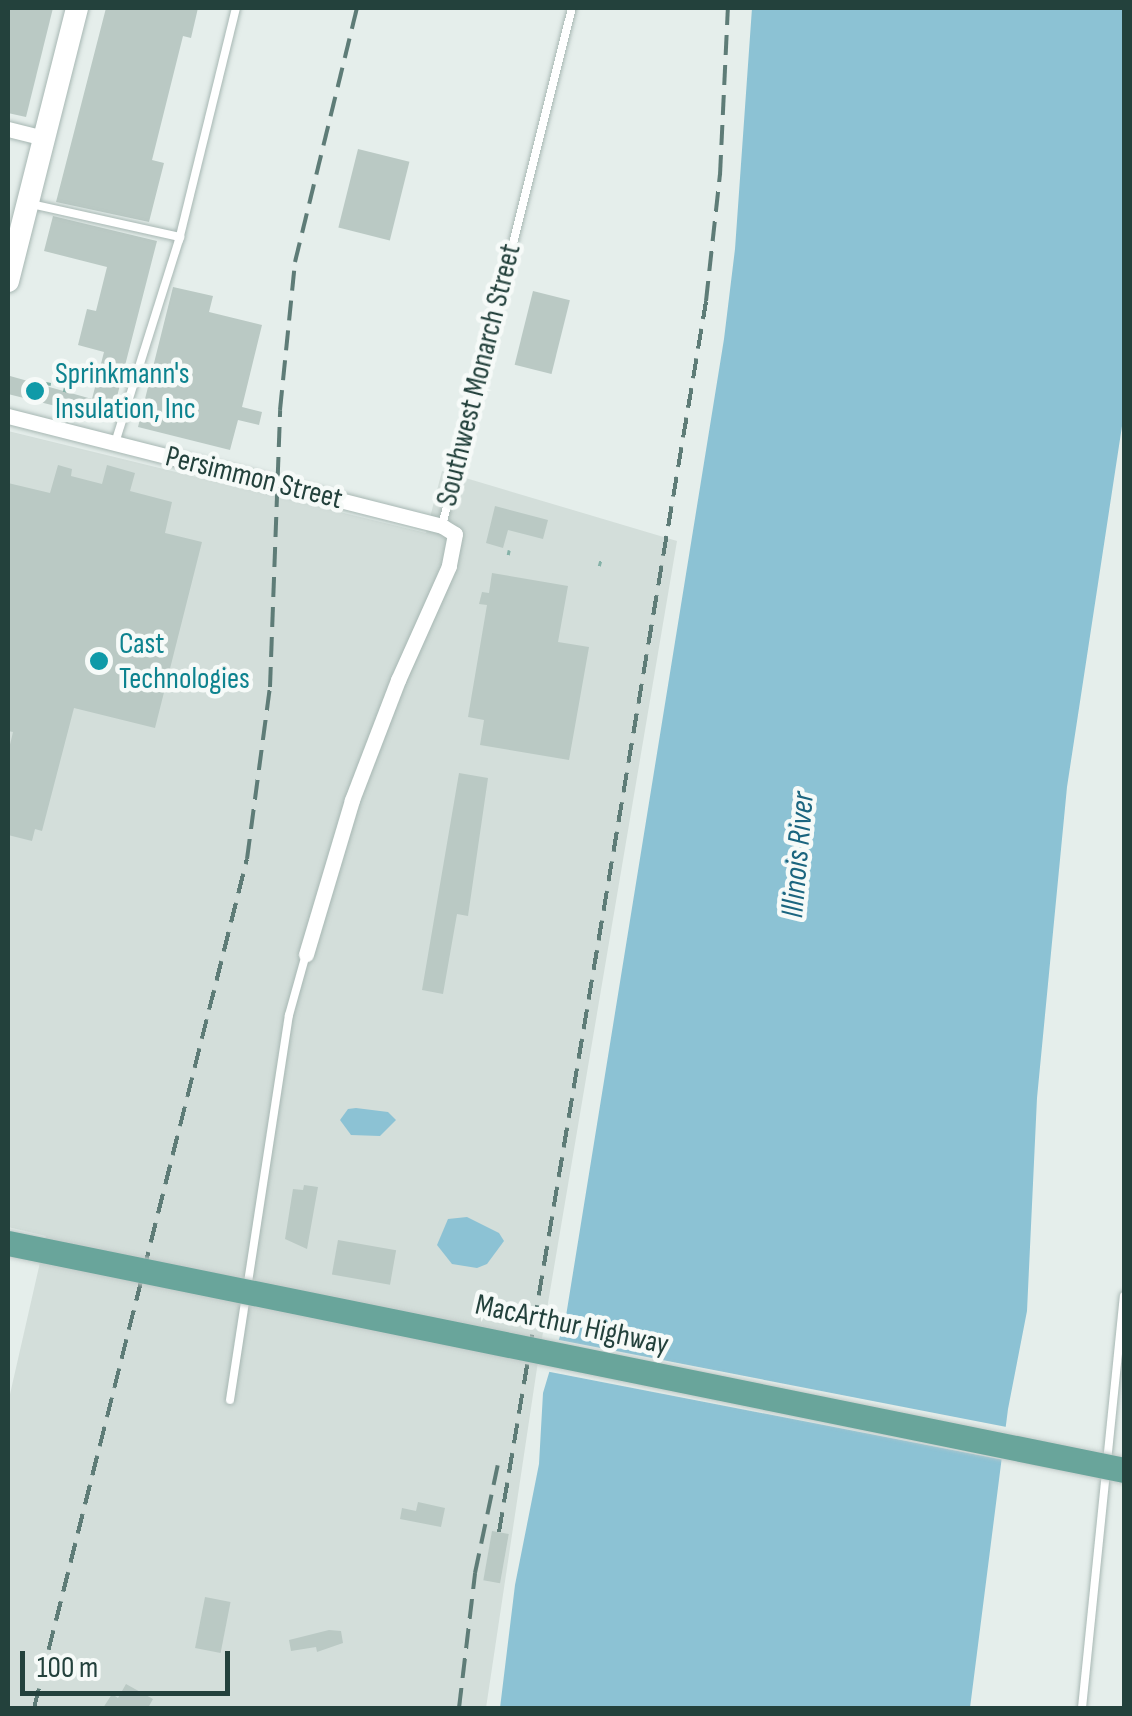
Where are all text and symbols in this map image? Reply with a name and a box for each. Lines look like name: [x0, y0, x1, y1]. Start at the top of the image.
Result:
street label: Southwest Monarch Street: [429, 240, 529, 510]
place label: Sprinkmann's Insulation, Inc: [55, 356, 196, 426]
marker: Sprinkmann's Insulation, Inc: [24, 380, 46, 402]
street label: Persimmon Street: [162, 439, 346, 517]
place label: Cast Technologies: [119, 626, 250, 696]
marker: Cast Technologies: [88, 650, 110, 672]
water label: Illinois River: [774, 790, 824, 920]
street label: MacArthur Highway: [472, 1287, 672, 1363]
scale bar: [25, 1631, 235, 1693]
text: 100 m: [37, 1650, 98, 1686]

